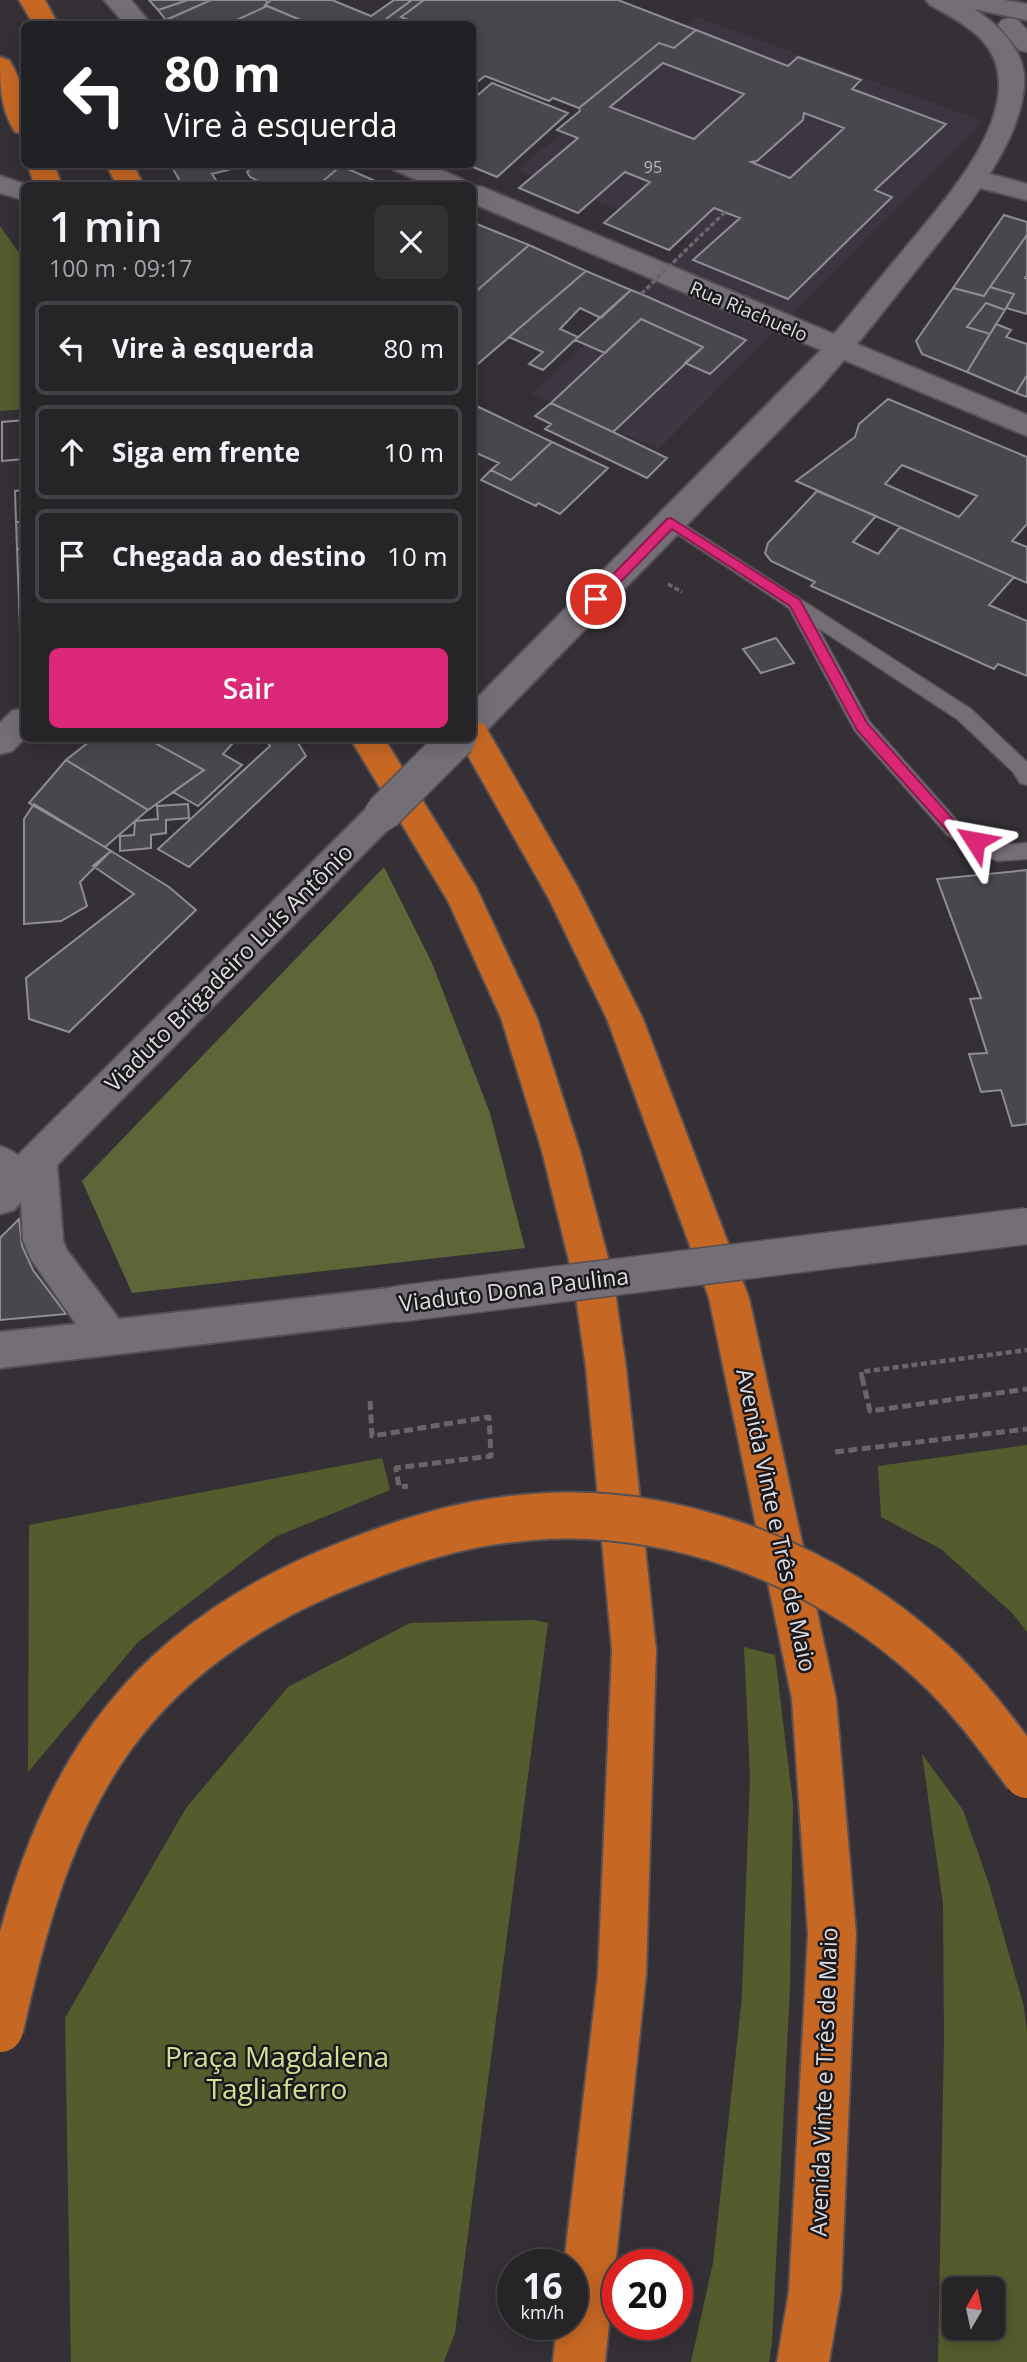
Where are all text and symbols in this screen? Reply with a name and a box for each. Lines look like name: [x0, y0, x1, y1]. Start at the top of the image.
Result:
text: 80 m: [164, 40, 281, 106]
icon: left: [49, 49, 140, 140]
text: Vire à esquerda: [164, 103, 397, 146]
house number: 95: [644, 156, 662, 178]
text: 1 min: [49, 197, 162, 254]
button: close: [374, 205, 448, 279]
text: 100 m · 09:17: [49, 252, 192, 284]
street label: Rua Riachuelo: [686, 275, 812, 347]
icon: left: [53, 329, 91, 367]
text: Vire à esquerda: [112, 330, 314, 366]
text: 80 m: [383, 330, 444, 366]
icon: ahead: [53, 433, 91, 471]
text: Siga em frente: [112, 434, 300, 470]
text: 10 m: [383, 434, 444, 470]
icon: arrive: [53, 537, 91, 575]
text: Chegada ao destino: [112, 538, 366, 574]
text: 10 m: [387, 538, 448, 574]
pin: [566, 569, 626, 629]
icon: arrive: [577, 580, 615, 618]
button: Sair: [49, 648, 448, 728]
position arrow: [938, 804, 1012, 878]
street label: Viaduto Brigadeiro Luís Antônio: [97, 836, 359, 1098]
street label: Viaduto Dona Paulina: [397, 1259, 631, 1319]
street label: Avenida Vinte e Três de Maio: [729, 1365, 825, 1674]
street label: Avenida Vinte e Três de Maio: [802, 1927, 844, 2237]
park label: Praça Magdalena Tagliaferro: [165, 2037, 389, 2107]
speed limit sign: 20: [602, 2249, 693, 2340]
text: 16: [522, 2262, 563, 2309]
north arrow: [942, 2277, 1004, 2340]
map controls: [942, 2277, 1005, 2340]
text: km/h: [521, 2300, 564, 2324]

